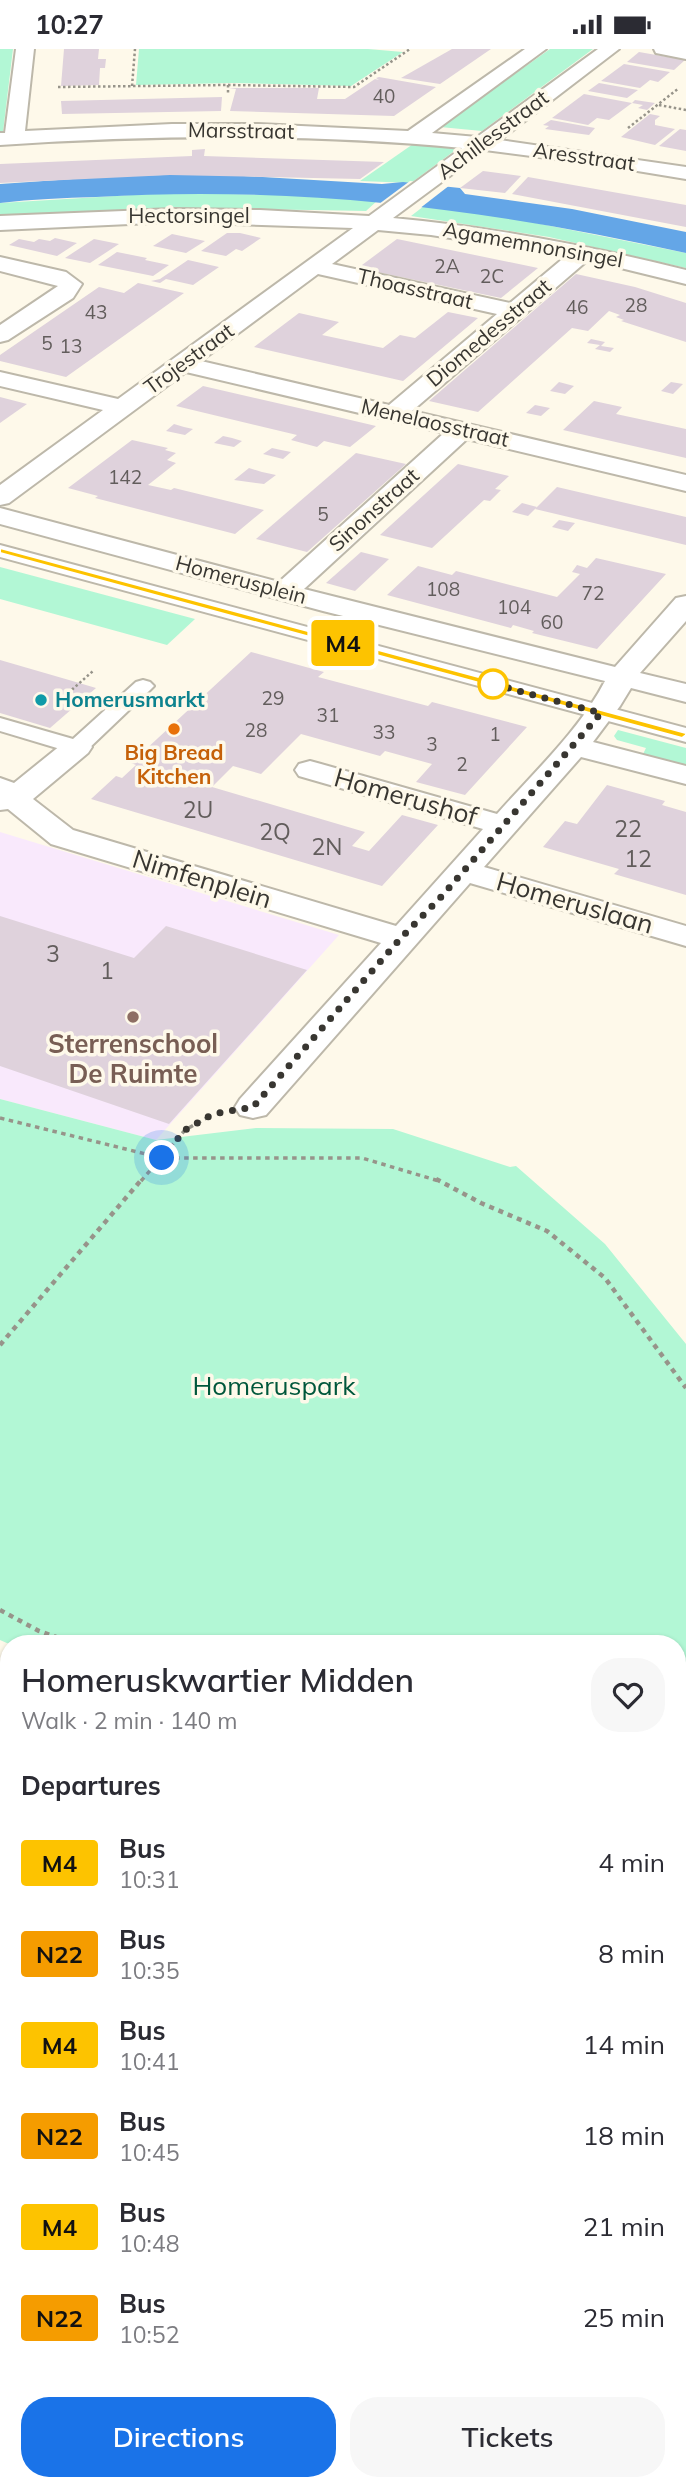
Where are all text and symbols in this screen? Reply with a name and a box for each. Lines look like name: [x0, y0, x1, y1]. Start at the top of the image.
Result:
text: 10:27: [35, 8, 104, 41]
house number: 40: [373, 84, 395, 108]
street label: Achillesstraat: [432, 84, 553, 184]
street label: Marsstraat: [188, 116, 294, 144]
street label: Aresstraat: [532, 136, 637, 176]
street label: Hectorsingel: [128, 202, 250, 228]
street label: Agamemnonsingel: [441, 215, 625, 273]
house number: 2A: [434, 254, 460, 278]
street label: Thoasstraat: [355, 262, 476, 314]
house number: 2C: [480, 264, 504, 288]
street label: Diomedesstraat: [421, 273, 556, 392]
house number: 28: [625, 293, 647, 317]
house number: 46: [566, 295, 588, 319]
house number: 43: [85, 300, 107, 324]
street label: Trojestraat: [138, 317, 238, 399]
house number: 5: [41, 331, 53, 355]
house number: 13: [60, 334, 82, 358]
street label: Menelaosstraat: [359, 392, 512, 452]
street label: Sinonstraat: [323, 462, 424, 557]
house number: 142: [108, 465, 142, 489]
house number: 5: [317, 502, 329, 526]
street label: Homerusplein: [173, 549, 310, 609]
house number: 108: [426, 577, 460, 601]
house number: 72: [582, 581, 604, 605]
house number: 104: [497, 595, 531, 619]
house number: 60: [541, 610, 563, 634]
line badge: M4: [312, 620, 374, 666]
text: M4: [325, 628, 361, 658]
unlabelled marker: [478, 669, 508, 699]
place label: Homerusmarkt: [55, 686, 205, 712]
house number: 29: [262, 686, 284, 710]
marker: Homerusmarkt: [33, 692, 49, 708]
house number: 31: [317, 703, 339, 727]
house number: 28: [245, 718, 267, 742]
house number: 33: [373, 720, 395, 744]
marker: Big Bread Kitchen: [166, 721, 182, 737]
house number: 1: [489, 722, 501, 746]
house number: 3: [426, 732, 438, 756]
place label: Big Bread Kitchen: [125, 739, 223, 789]
house number: 2: [456, 752, 468, 776]
street label: Homerushof: [331, 760, 483, 833]
house number: 2U: [183, 795, 213, 824]
house number: 22: [614, 814, 642, 843]
house number: 2Q: [259, 817, 291, 846]
house number: 2N: [312, 832, 342, 861]
street label: Nimfenplein: [129, 842, 276, 915]
house number: 12: [624, 844, 652, 873]
street label: Homeruslaan: [493, 864, 657, 941]
house number: 3: [46, 939, 60, 968]
house number: 1: [100, 956, 114, 985]
marker: Sterrenschool De Ruimte: [125, 1009, 141, 1025]
place label: Sterrenschool De Ruimte: [48, 1027, 218, 1090]
your location: [144, 1140, 179, 1175]
park label: Homeruspark: [192, 1369, 356, 1402]
button: heart: [591, 1658, 665, 1732]
text: Homeruskwartier Midden: [21, 1659, 414, 1700]
text: Walk · 2 min · 140 m: [21, 1706, 238, 1735]
text: Departures: [21, 1769, 161, 1802]
text: Bus: [119, 1832, 165, 1865]
text: 4 min: [598, 1846, 665, 1879]
text: M4: [42, 1848, 77, 1878]
text: 10:31: [119, 1865, 179, 1894]
text: Bus: [119, 1923, 165, 1956]
text: 8 min: [598, 1937, 665, 1970]
text: N22: [36, 1939, 83, 1969]
text: 10:35: [119, 1956, 179, 1985]
text: Bus: [119, 2014, 165, 2047]
text: 14 min: [583, 2028, 665, 2061]
text: M4: [42, 2030, 77, 2060]
text: 10:41: [119, 2047, 179, 2076]
text: Bus: [119, 2105, 165, 2138]
text: 18 min: [583, 2119, 665, 2152]
text: N22: [36, 2121, 83, 2151]
text: 10:45: [119, 2138, 179, 2167]
text: Bus: [119, 2196, 165, 2229]
text: 21 min: [583, 2210, 665, 2243]
text: M4: [42, 2212, 77, 2242]
text: 10:48: [119, 2229, 179, 2258]
text: Bus: [119, 2287, 165, 2320]
text: 25 min: [583, 2301, 665, 2334]
text: N22: [36, 2303, 83, 2333]
text: 10:52: [119, 2320, 179, 2349]
button: Directions: [21, 2397, 336, 2477]
button: Tickets: [350, 2397, 665, 2477]

